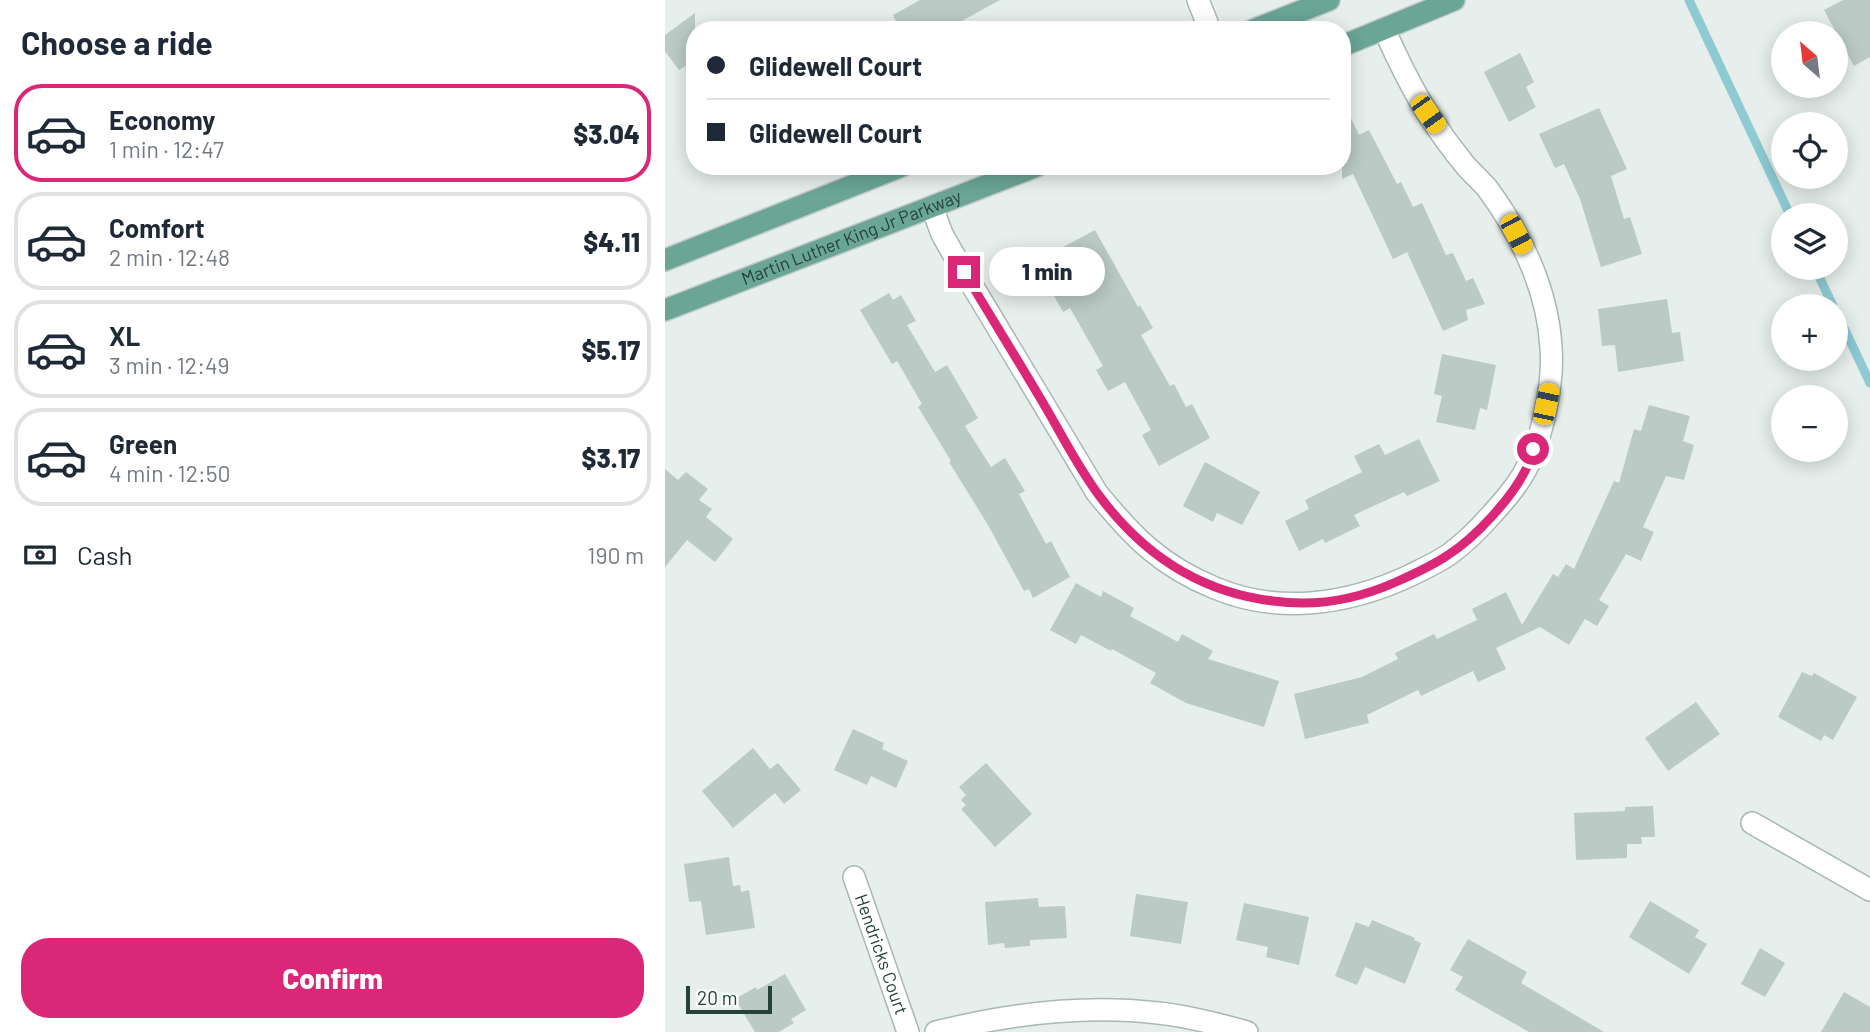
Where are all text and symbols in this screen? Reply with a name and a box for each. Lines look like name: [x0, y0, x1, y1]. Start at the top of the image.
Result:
north arrow: [1771, 21, 1848, 98]
map controls: [1771, 21, 1848, 462]
text: Choose a ride: [21, 23, 213, 61]
text: Glidewell Court: [749, 50, 922, 81]
car: [1408, 91, 1449, 137]
icon: car: [25, 102, 88, 165]
text: Economy: [109, 104, 215, 135]
button: locate: [1771, 112, 1848, 189]
text: Glidewell Court: [749, 117, 922, 148]
text: $3.04: [573, 118, 640, 149]
text: 1 min · 12:47: [109, 135, 224, 163]
street label: Martin Luther King Jr Parkway: [738, 184, 964, 289]
button: layers: [1771, 203, 1848, 280]
icon: car: [25, 210, 88, 273]
car: [1497, 211, 1536, 257]
text: Comfort: [109, 212, 205, 243]
text: $4.11: [583, 226, 640, 257]
text: 2 min · 12:48: [109, 243, 230, 271]
callout: 1 min: [989, 247, 1104, 296]
route end: [948, 256, 980, 288]
text: 1 min: [1022, 257, 1072, 285]
button: +: [1771, 294, 1848, 371]
icon: car: [25, 318, 88, 381]
text: XL: [109, 320, 140, 351]
text: $5.17: [582, 334, 640, 365]
text: 3 min · 12:49: [109, 351, 230, 379]
car: [1532, 381, 1561, 427]
button: −: [1771, 385, 1848, 462]
icon: car: [25, 426, 88, 489]
text: Green: [109, 428, 177, 459]
route start: [1517, 433, 1549, 465]
text: $3.17: [581, 442, 640, 473]
text: 4 min · 12:50: [109, 459, 231, 487]
icon: cash: [21, 536, 59, 574]
text: Cash: [77, 539, 132, 570]
text: 190 m: [587, 541, 644, 569]
street label: Hendricks Court: [851, 891, 913, 1017]
button: Confirm: [21, 938, 644, 1018]
scale bar: [686, 983, 772, 1015]
text: 20 m: [697, 986, 737, 1009]

